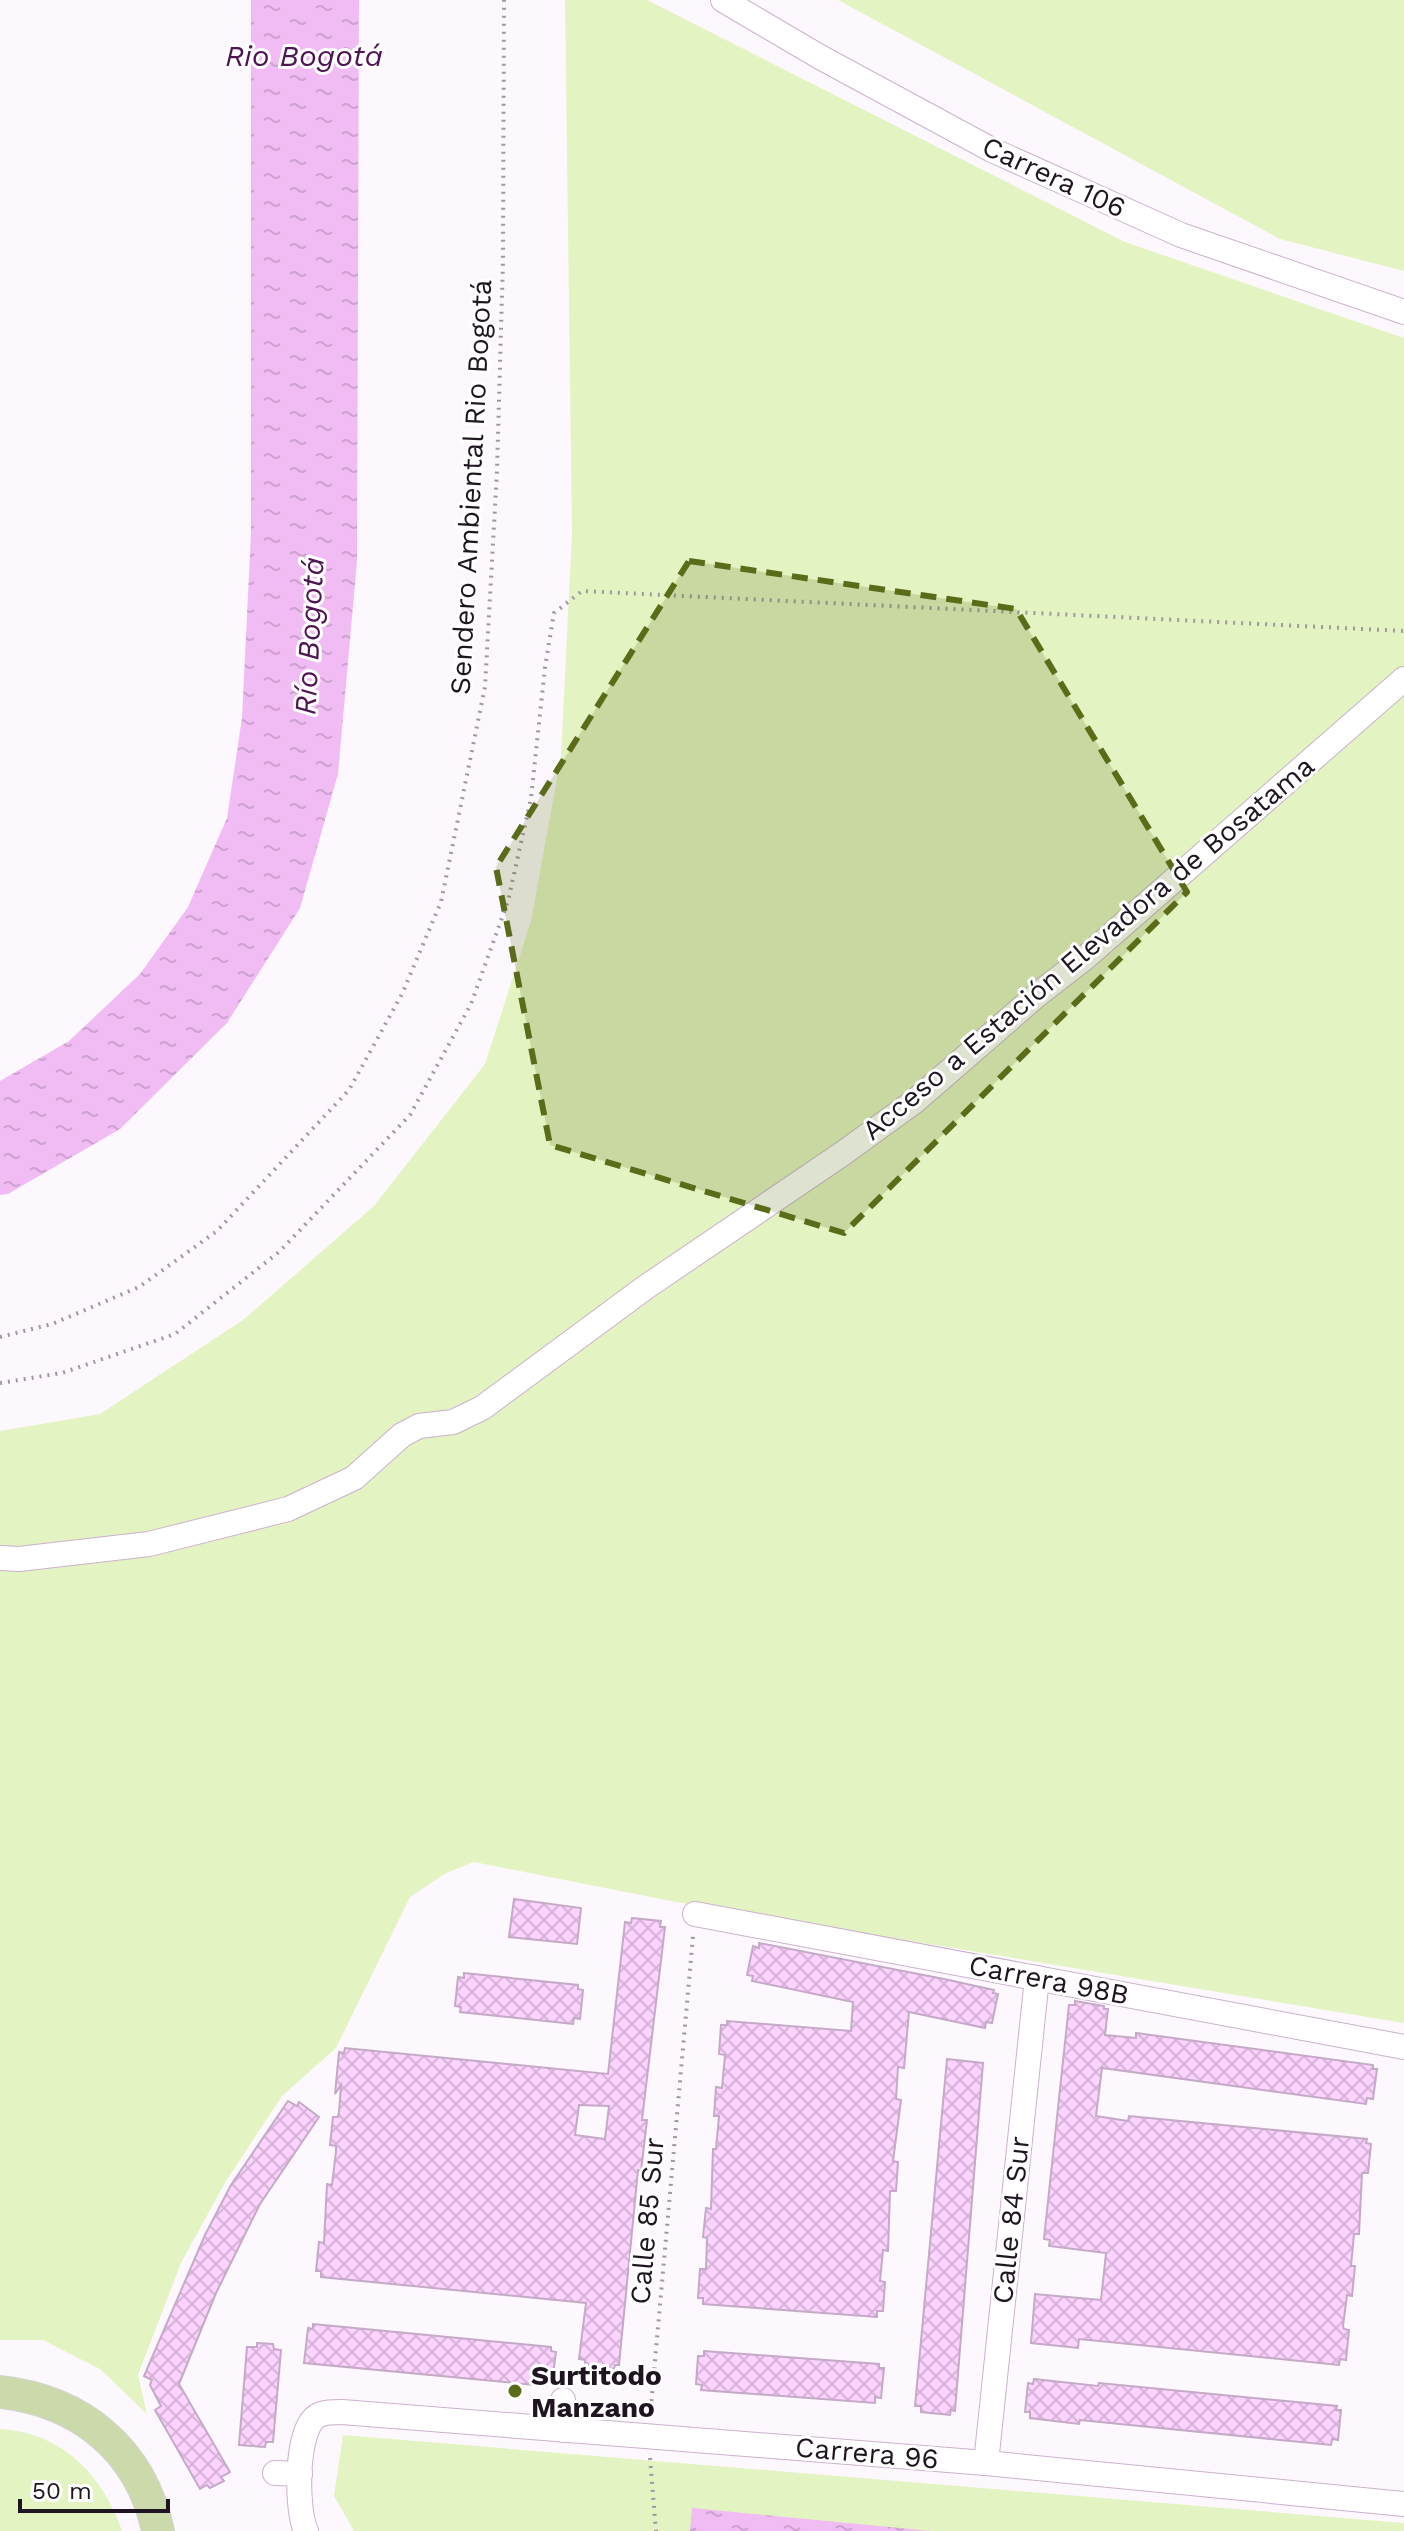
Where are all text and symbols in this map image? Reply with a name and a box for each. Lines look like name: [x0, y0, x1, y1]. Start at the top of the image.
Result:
water label: Rio Bogotá: [225, 38, 383, 73]
street label: Carrera 106: [977, 129, 1131, 225]
street label: Sendero Ambiental Rio Bogotá: [444, 278, 498, 696]
water label: Río Bogotá: [287, 556, 331, 716]
street label: Acceso a Estación Elevadora de Bosatama: [855, 749, 1321, 1147]
street label: Carrera 98B: [966, 1948, 1132, 2012]
street label: Calle 84 Sur: [986, 2135, 1036, 2305]
street label: Calle 85 Sur: [623, 2136, 671, 2306]
place label: Surtitodo Manzano: [531, 2359, 662, 2424]
marker: Surtitodo Manzano: [506, 2382, 524, 2400]
street label: Carrera 96: [794, 2430, 940, 2476]
scale bar: [20, 2463, 168, 2513]
text: 50 m: [32, 2477, 92, 2505]

